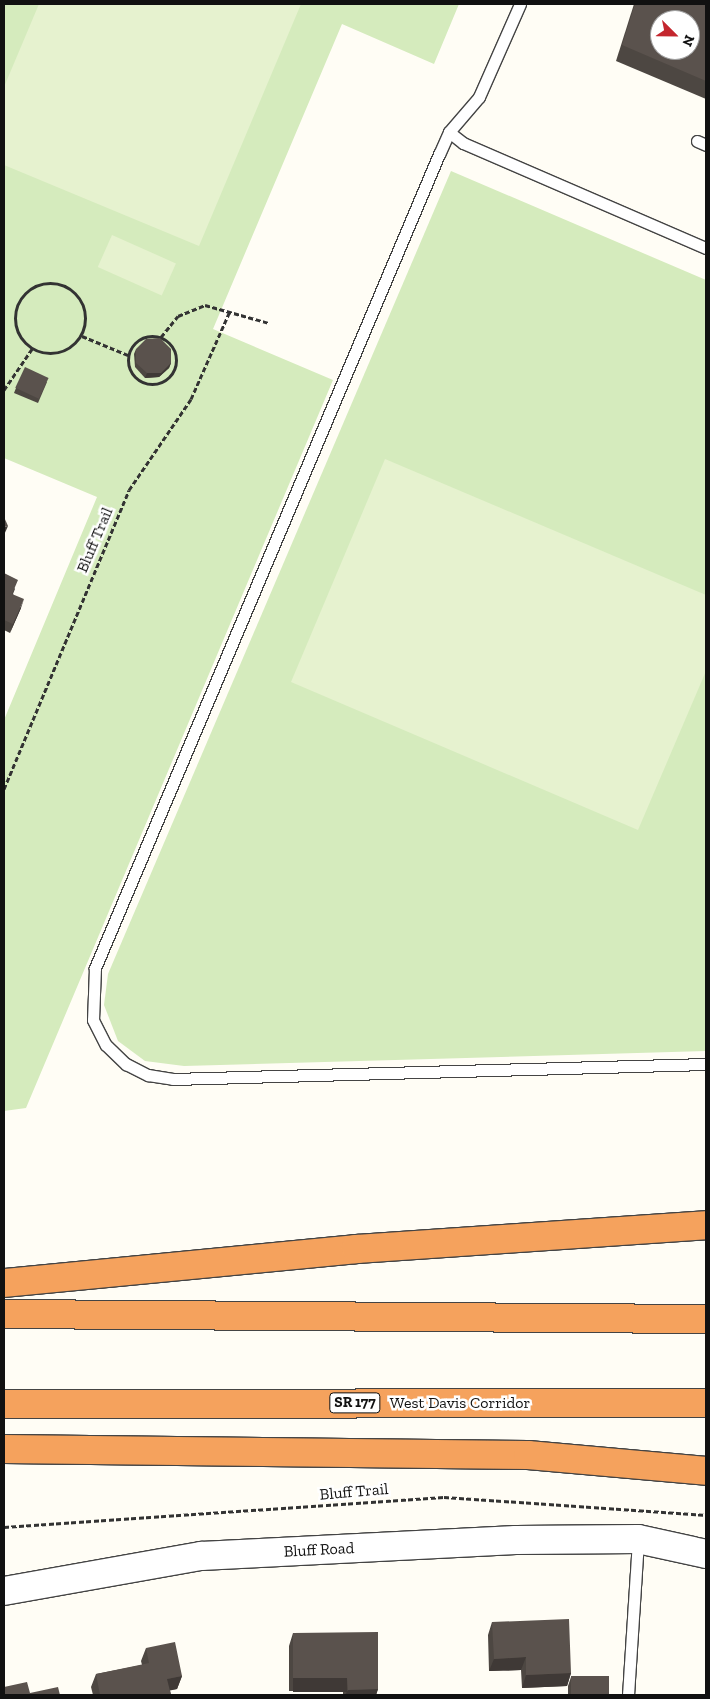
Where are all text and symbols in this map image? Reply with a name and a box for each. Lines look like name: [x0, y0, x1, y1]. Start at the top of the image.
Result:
north arrow: [650, 10, 700, 60]
text: N: [678, 32, 698, 49]
street label: Bluff Trail: [73, 504, 117, 576]
road number: SR 177: [329, 1390, 381, 1416]
street label: West Davis Corridor: [390, 1393, 530, 1413]
street label: Bluff Trail: [319, 1479, 389, 1505]
street label: Bluff Road: [283, 1539, 355, 1561]

